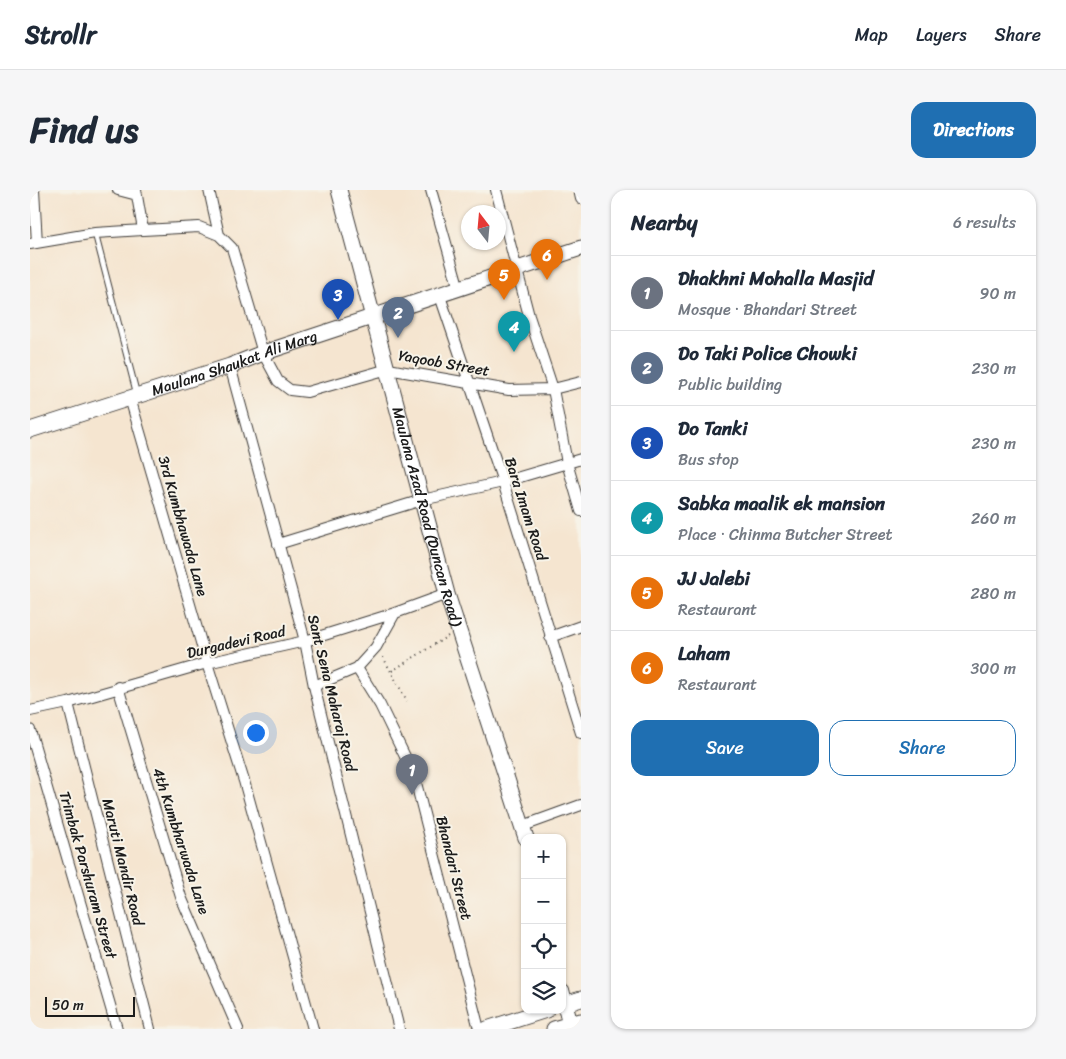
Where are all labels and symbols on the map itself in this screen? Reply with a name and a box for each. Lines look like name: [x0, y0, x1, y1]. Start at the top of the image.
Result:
north arrow: [461, 205, 506, 250]
pin: 6: [531, 239, 563, 280]
pin: 5: [488, 259, 520, 300]
pin: 3: [322, 279, 354, 320]
pin: 2: [382, 297, 414, 338]
pin: 4: [498, 311, 530, 352]
street label: Maulana Shaukat Ali Marg: [148, 323, 321, 403]
street label: Yaqoob Street: [396, 342, 492, 384]
street label: Maulana Azad Road (Duncan Road): [384, 404, 470, 630]
street label: 3rd Kumbhawada Lane: [150, 452, 216, 600]
street label: Bara Imam Road: [497, 454, 555, 565]
street label: Sant Sena Maharaj Road: [300, 612, 364, 775]
street label: Durgadevi Road: [184, 618, 289, 666]
your location: [243, 720, 269, 746]
pin: 1: [396, 754, 428, 795]
street label: 4th Kumbharwada Lane: [145, 764, 217, 918]
street label: Trimbak Parshuram Street: [52, 788, 125, 963]
street label: Maruti Mandir Road: [95, 796, 152, 930]
street label: Bhandari Street: [428, 813, 480, 923]
scale bar: [45, 994, 135, 1017]

